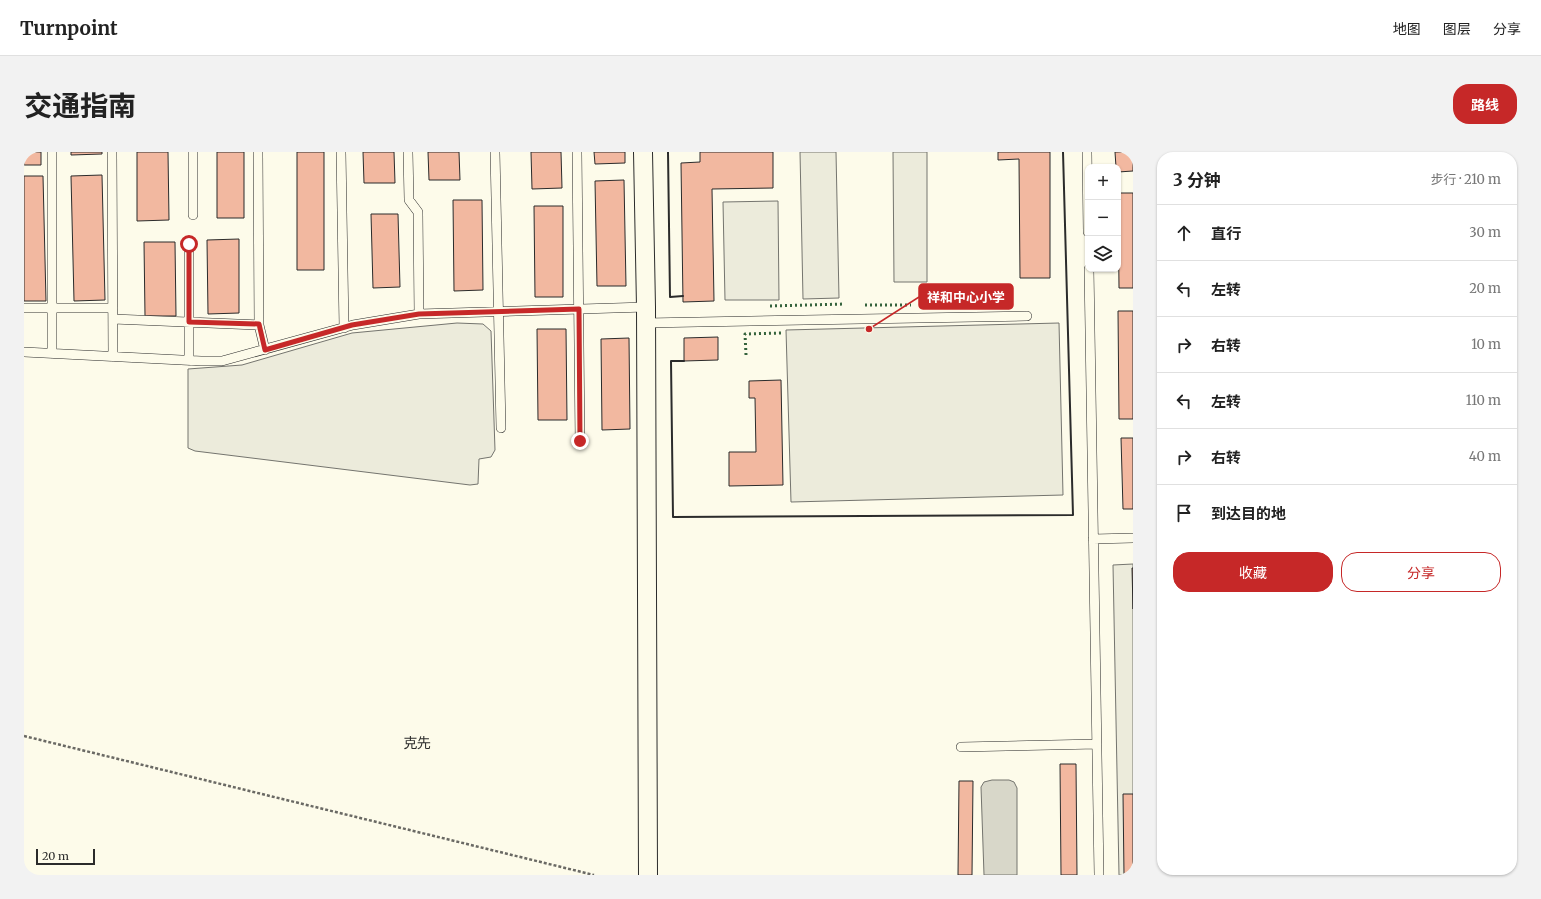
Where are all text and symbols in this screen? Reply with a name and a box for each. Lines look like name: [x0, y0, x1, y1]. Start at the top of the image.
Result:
text: Turnpoint: [20, 16, 118, 40]
text: 地图: [1393, 20, 1421, 38]
text: 图层: [1443, 20, 1471, 38]
text: 分享: [1493, 20, 1521, 38]
button: 路线: [1453, 84, 1517, 124]
text: 交通指南: [24, 88, 136, 124]
map controls: [1085, 164, 1121, 272]
button: +: [1085, 164, 1121, 200]
text: 3 分钟: [1173, 169, 1221, 191]
text: 步行 · 210 m: [1430, 171, 1501, 188]
button: −: [1085, 200, 1121, 236]
icon: ahead: [1173, 222, 1195, 244]
text: 直行: [1211, 224, 1241, 243]
text: 30 m: [1469, 224, 1501, 241]
route start: [180, 235, 198, 253]
button: layers: [1085, 236, 1121, 272]
icon: left: [1173, 278, 1195, 300]
text: 左转: [1211, 280, 1241, 299]
text: 20 m: [1469, 280, 1501, 297]
callout: 祥和中心小学: [919, 284, 1013, 309]
text: 祥和中心小学: [927, 289, 1005, 306]
icon: right: [1173, 334, 1195, 356]
text: 右转: [1211, 336, 1241, 355]
text: 10 m: [1471, 336, 1501, 353]
icon: left: [1173, 390, 1195, 412]
text: 左转: [1211, 392, 1241, 411]
text: 110 m: [1466, 392, 1501, 409]
route end: [571, 432, 589, 450]
icon: right: [1173, 446, 1195, 468]
text: 右转: [1211, 448, 1241, 467]
text: 40 m: [1469, 448, 1501, 465]
icon: arrive: [1173, 502, 1195, 524]
text: 到达目的地: [1211, 504, 1286, 523]
button: 收藏: [1173, 552, 1333, 592]
button: 分享: [1341, 552, 1501, 592]
district label: 克先: [403, 734, 431, 752]
scale bar: [36, 847, 95, 866]
text: 20 m: [42, 849, 69, 863]

